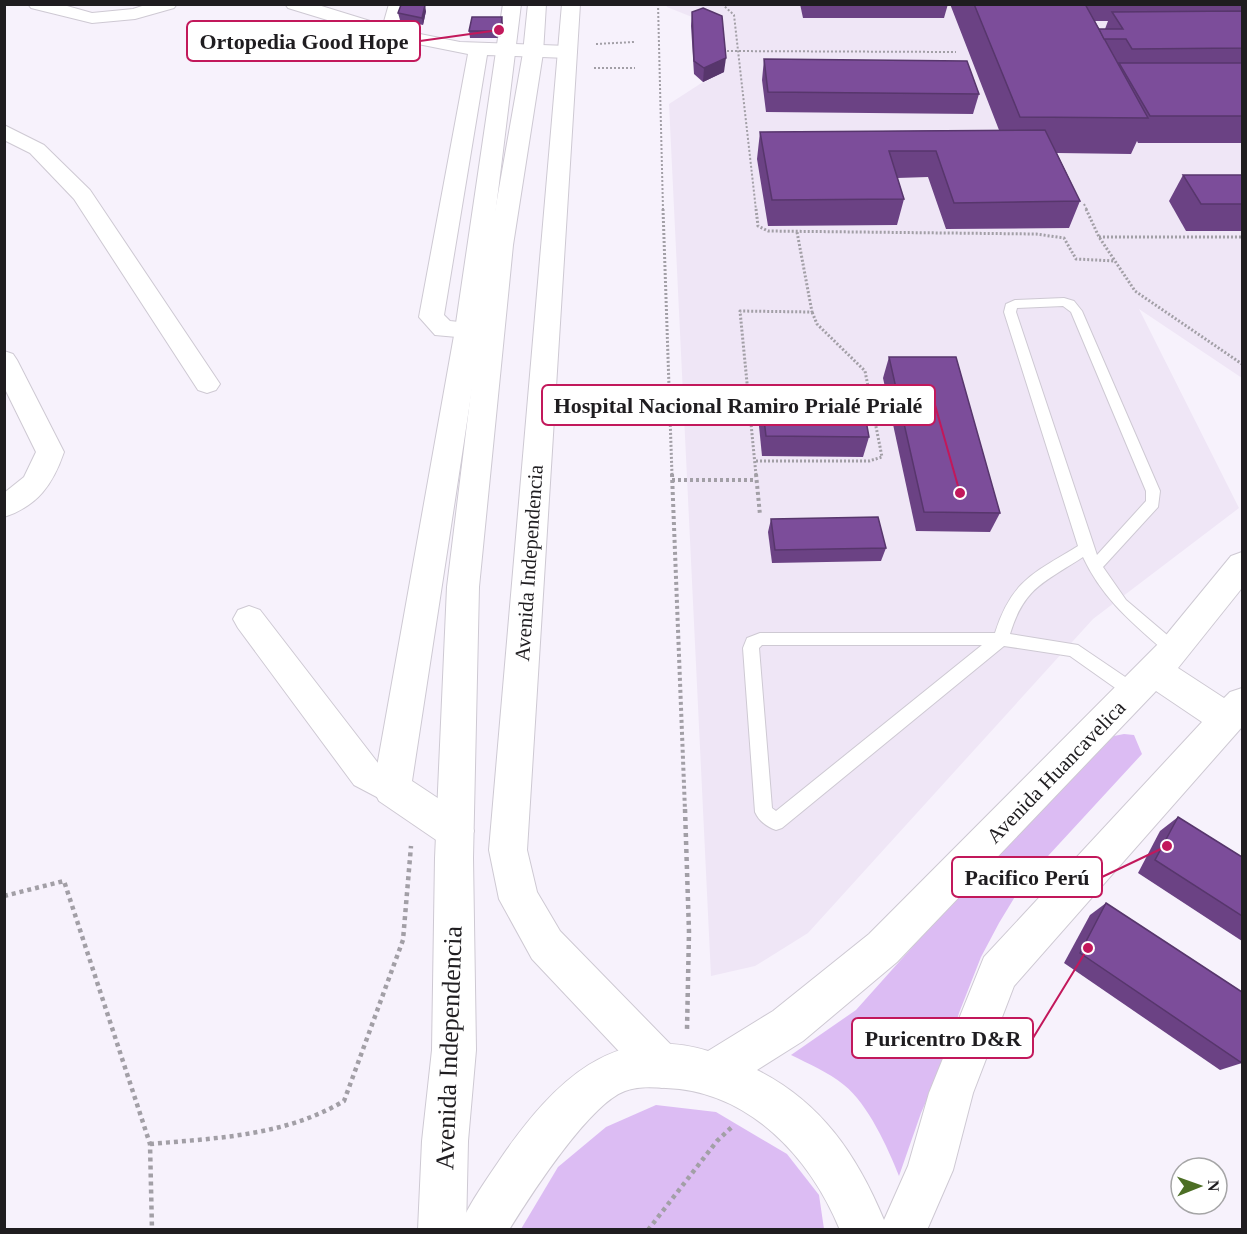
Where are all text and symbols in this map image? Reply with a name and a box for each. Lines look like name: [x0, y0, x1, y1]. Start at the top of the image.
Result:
callout: Ortopedia Good Hope: [187, 21, 420, 61]
text: Ortopedia Good Hope: [199, 29, 409, 54]
callout: Hospital Nacional Ramiro Prialé Prialé: [542, 385, 935, 425]
text: Hospital Nacional Ramiro Prialé Prialé: [554, 393, 923, 418]
street label: Avenida Independencia: [510, 463, 548, 662]
street label: Avenida Huancavelica: [982, 695, 1131, 848]
callout: Pacifico Perú: [952, 857, 1102, 897]
text: Pacifico Perú: [964, 865, 1090, 890]
street label: Avenida Independencia: [430, 925, 468, 1171]
callout: Puricentro D&R: [852, 1018, 1033, 1058]
text: Puricentro D&R: [865, 1026, 1022, 1051]
north arrow: [1169, 1156, 1229, 1216]
text: N: [1205, 1180, 1222, 1192]

